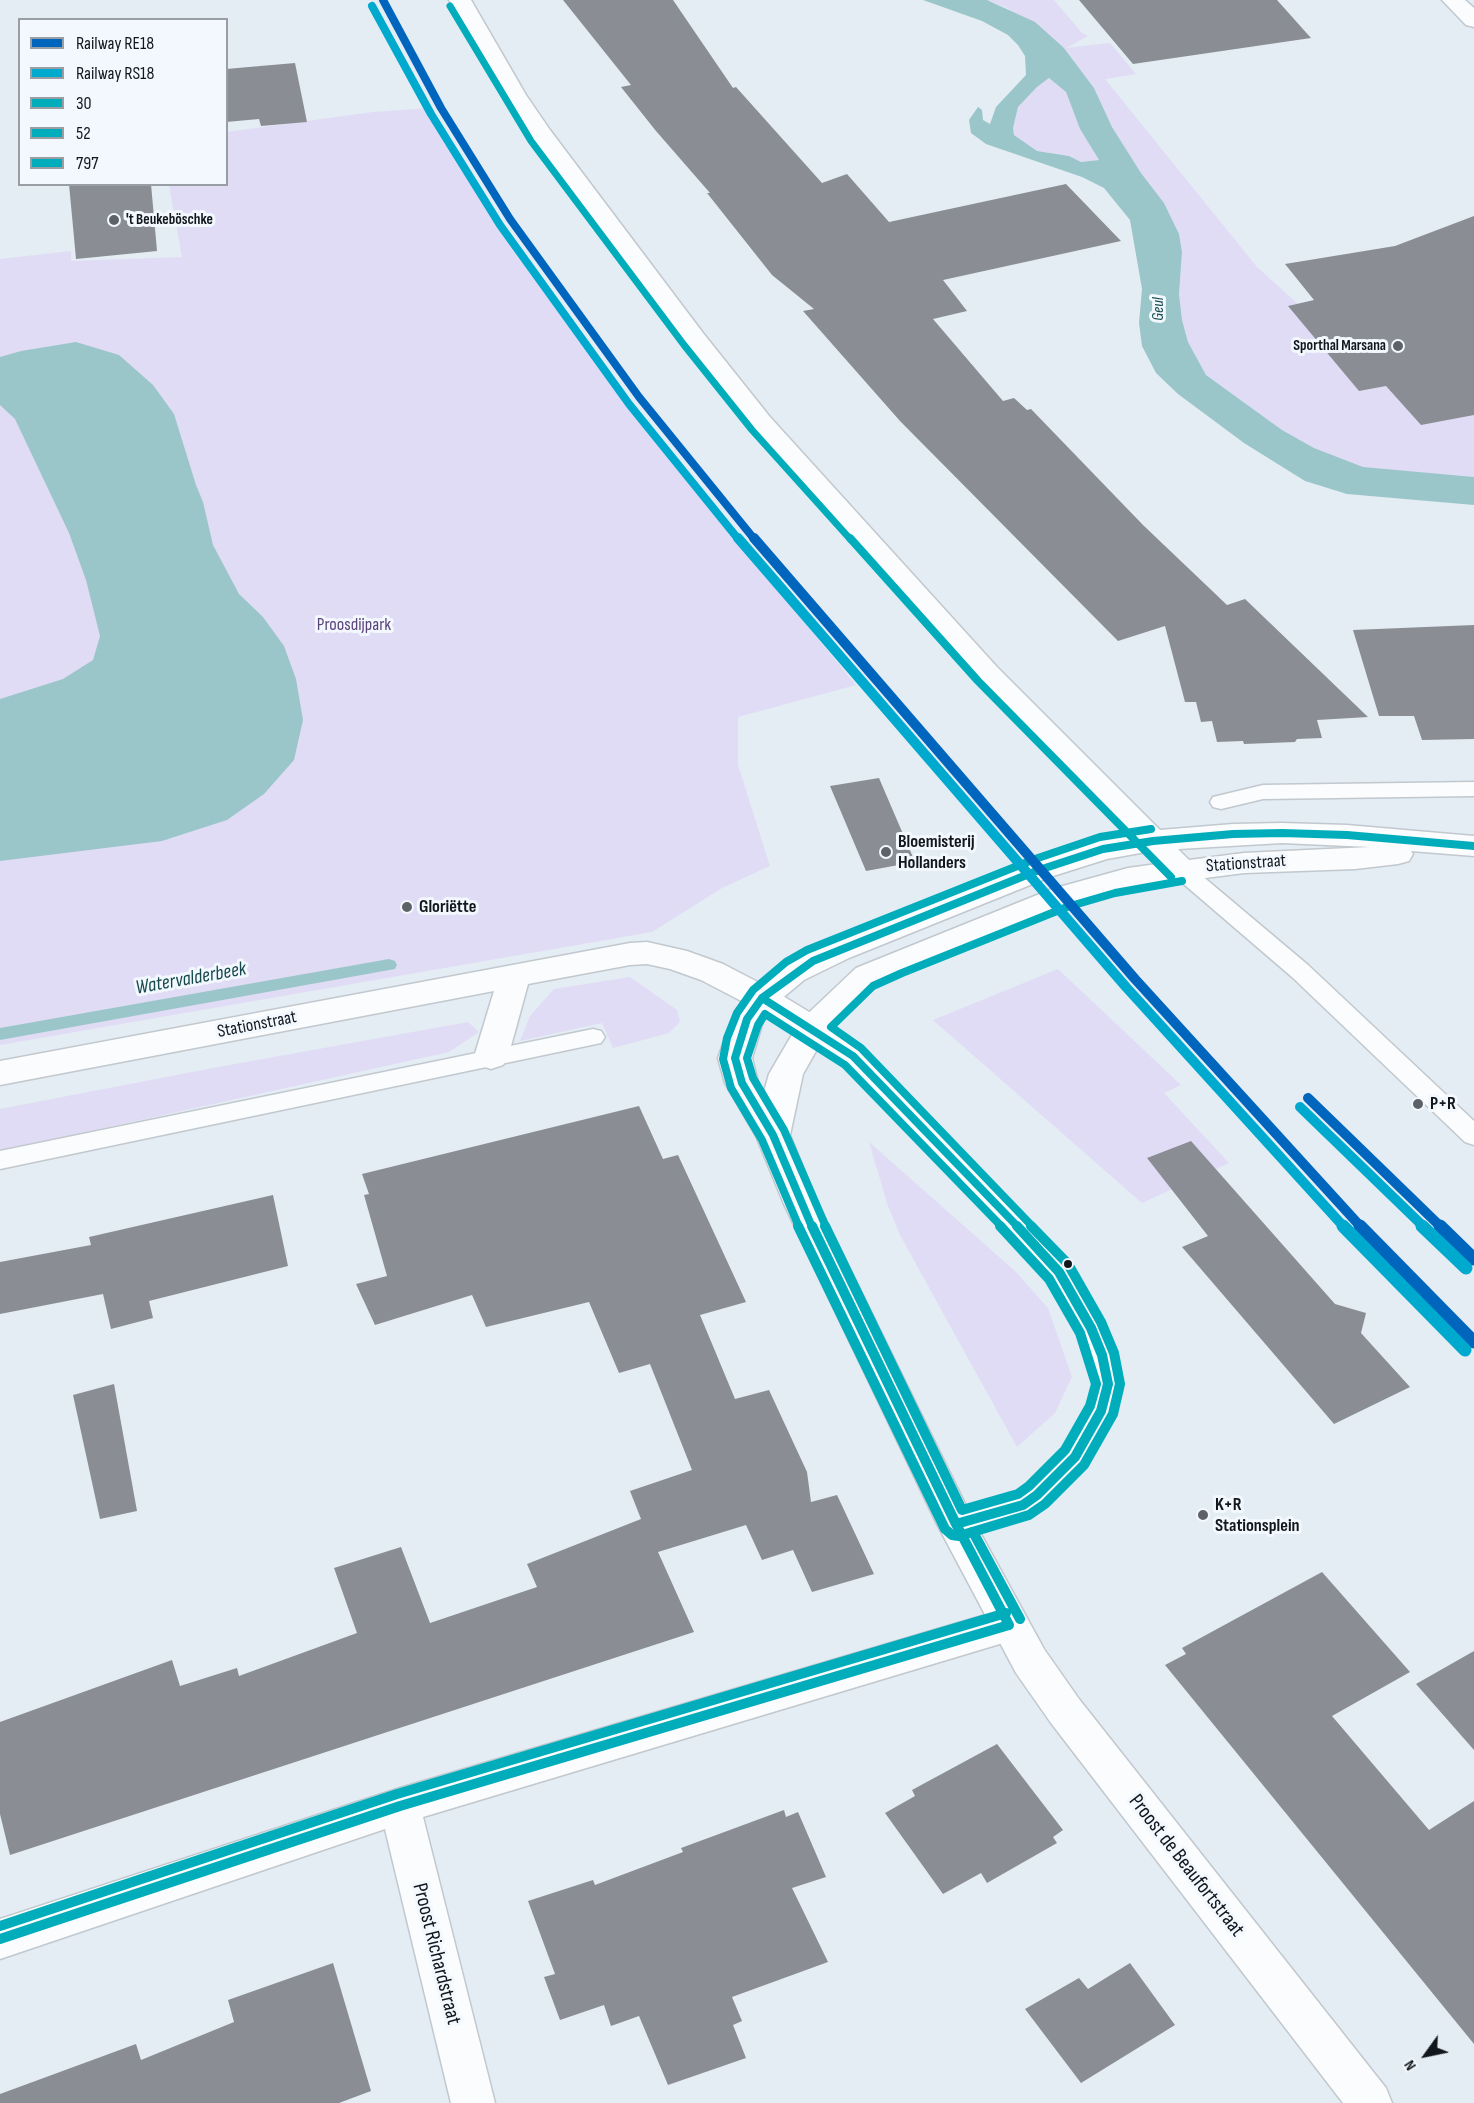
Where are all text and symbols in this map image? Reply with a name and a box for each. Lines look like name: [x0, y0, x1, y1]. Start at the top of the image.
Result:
legend: [18, 18, 228, 186]
text: Railway RE18: [76, 33, 154, 54]
text: Railway RS18: [76, 63, 154, 84]
text: 30: [76, 93, 92, 114]
text: 52: [76, 123, 91, 144]
text: 797: [76, 153, 98, 174]
place label: 't Beukeböschke: [126, 211, 213, 229]
marker: 't Beukeböschke: [107, 213, 121, 227]
water label: Geul: [1149, 297, 1169, 321]
place label: Sporthal Marsana: [1293, 337, 1386, 355]
marker: Sporthal Marsana: [1391, 339, 1405, 353]
park label: Proosdijpark: [317, 614, 391, 636]
place label: Bloemisterij Hollanders: [898, 831, 975, 874]
marker: Bloemisterij Hollanders: [879, 845, 893, 859]
street label: Stationstraat: [1205, 850, 1287, 878]
place label: Gloriëtte: [419, 896, 476, 918]
marker: Gloriëtte: [400, 900, 414, 914]
water label: Watervalderbeek: [134, 957, 248, 1001]
street label: Stationstraat: [216, 1007, 298, 1043]
place label: P+R: [1430, 1093, 1456, 1115]
marker: P+R: [1411, 1097, 1425, 1111]
unlabelled marker: [1062, 1258, 1074, 1270]
place label: K+R Stationsplein: [1215, 1494, 1300, 1537]
marker: K+R Stationsplein: [1196, 1508, 1210, 1522]
street label: Proost de Beaufortstraat: [1123, 1790, 1249, 1942]
street label: Proost Richardstraat: [406, 1881, 466, 2027]
north arrow: [1396, 2025, 1456, 2085]
text: N: [1400, 2056, 1421, 2074]

